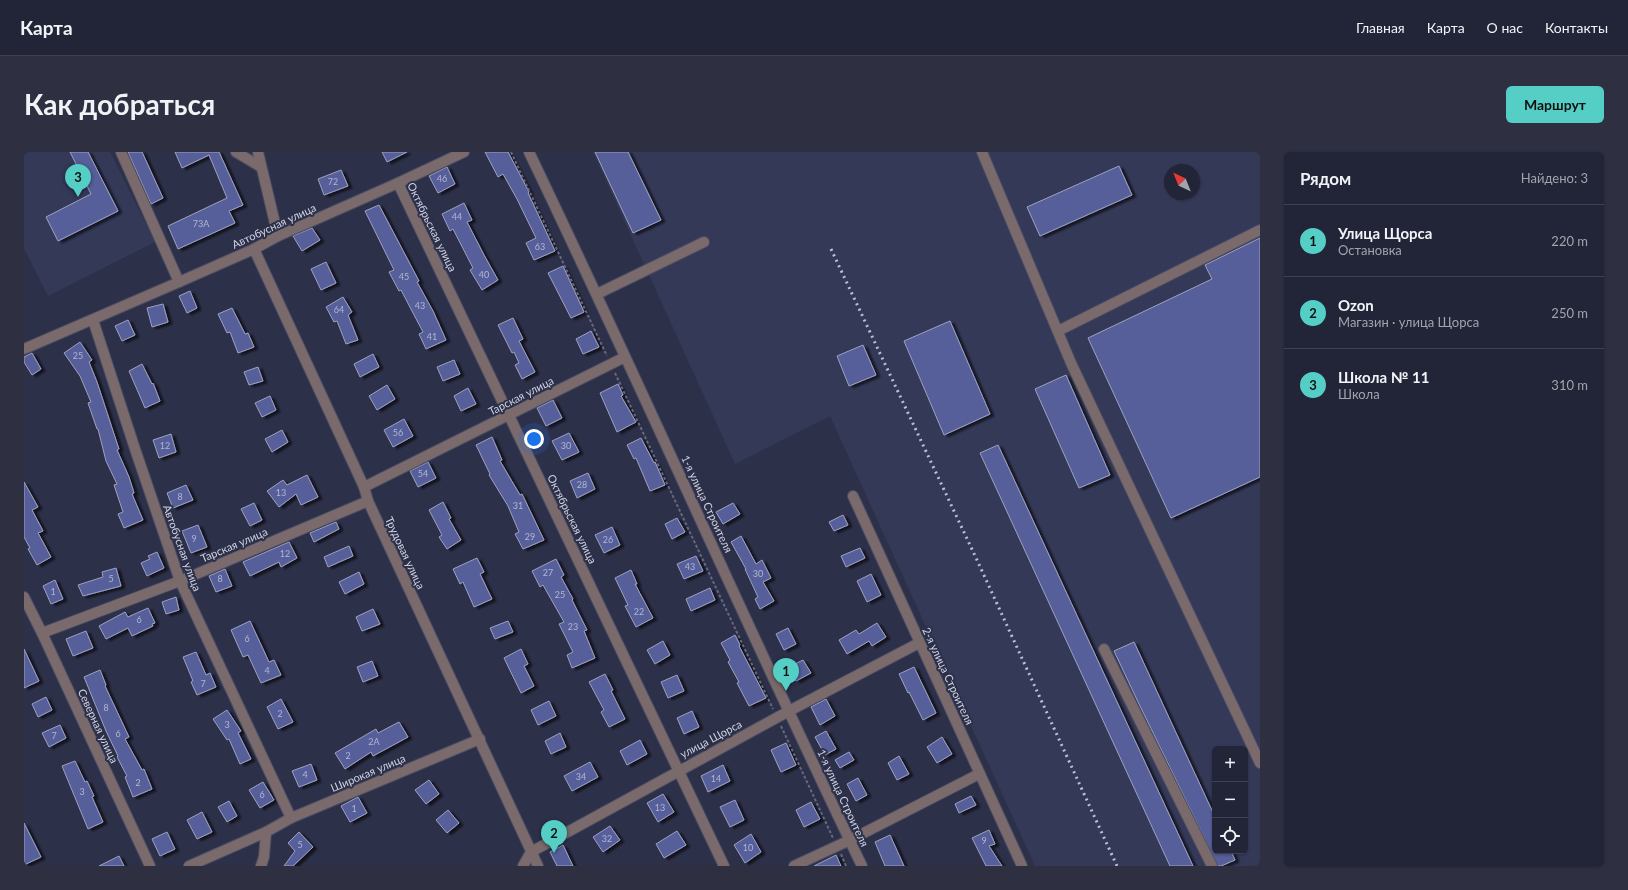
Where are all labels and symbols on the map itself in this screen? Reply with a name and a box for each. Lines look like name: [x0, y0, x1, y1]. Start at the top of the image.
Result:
pin: 3: [65, 164, 91, 197]
north arrow: [1164, 164, 1200, 200]
house number: 46: [437, 173, 447, 184]
house number: 72: [328, 176, 338, 187]
street label: Октябрьская улица: [405, 180, 460, 274]
street label: Автобусная улица: [230, 200, 318, 251]
house number: 44: [452, 211, 462, 222]
house number: 73А: [193, 218, 210, 229]
house number: 63: [535, 241, 545, 252]
house number: 40: [479, 269, 489, 280]
house number: 45: [399, 271, 409, 282]
house number: 43: [415, 300, 425, 311]
house number: 64: [334, 304, 344, 315]
house number: 41: [427, 331, 437, 342]
house number: 25: [73, 350, 83, 361]
street label: Тарская улица: [486, 374, 556, 418]
house number: 56: [393, 427, 403, 438]
your location: [524, 429, 544, 449]
house number: 12: [160, 440, 170, 451]
house number: 30: [561, 440, 571, 451]
street label: 1-я улица Строителя: [679, 453, 736, 555]
house number: 54: [418, 468, 428, 479]
street label: Октябрьская улица: [545, 472, 600, 566]
house number: 28: [577, 479, 587, 490]
house number: 13: [276, 487, 286, 498]
house number: 8: [177, 491, 183, 502]
house number: 31: [513, 500, 523, 511]
street label: Автобусная улица: [161, 503, 204, 593]
street label: Трудовая улица: [383, 514, 428, 591]
street label: Тарская улица: [198, 525, 269, 565]
house number: 29: [525, 531, 535, 542]
house number: 9: [191, 533, 197, 544]
house number: 26: [603, 534, 613, 545]
house number: 12: [280, 548, 290, 559]
house number: 43: [685, 561, 695, 572]
house number: 27: [543, 567, 553, 578]
house number: 30: [753, 568, 763, 579]
house number: 5: [108, 573, 114, 584]
house number: 8: [217, 573, 223, 584]
house number: 1: [50, 586, 56, 597]
house number: 25: [555, 589, 565, 600]
house number: 22: [634, 606, 644, 617]
house number: 6: [136, 614, 142, 625]
house number: 23: [568, 621, 578, 632]
street label: 2-я улица Строителя: [920, 625, 977, 727]
house number: 6: [244, 633, 250, 644]
pin: 1: [773, 658, 799, 691]
house number: 4: [264, 665, 270, 676]
house number: 7: [200, 678, 206, 689]
street label: Северная улица: [76, 687, 121, 765]
house number: 8: [103, 702, 109, 713]
house number: 2: [277, 708, 283, 719]
street label: улица Щорса: [678, 717, 744, 760]
house number: 3: [224, 719, 230, 730]
house number: 6: [115, 728, 121, 739]
house number: 7: [51, 730, 57, 741]
house number: 2А: [368, 736, 381, 747]
street label: 1-я улица Строителя: [815, 747, 872, 849]
house number: 2: [345, 750, 351, 761]
street label: Широкая улица: [328, 751, 407, 794]
house number: 4: [302, 769, 308, 780]
house number: 34: [576, 771, 586, 782]
house number: 14: [711, 773, 721, 784]
house number: 2: [135, 777, 141, 788]
house number: 3: [79, 786, 85, 797]
house number: 6: [259, 789, 265, 800]
house number: 13: [655, 802, 665, 813]
house number: 1: [351, 803, 357, 814]
pin: 2: [541, 820, 567, 853]
house number: 32: [602, 833, 612, 844]
house number: 9: [981, 835, 987, 846]
house number: 5: [297, 839, 303, 850]
house number: 10: [743, 842, 753, 853]

